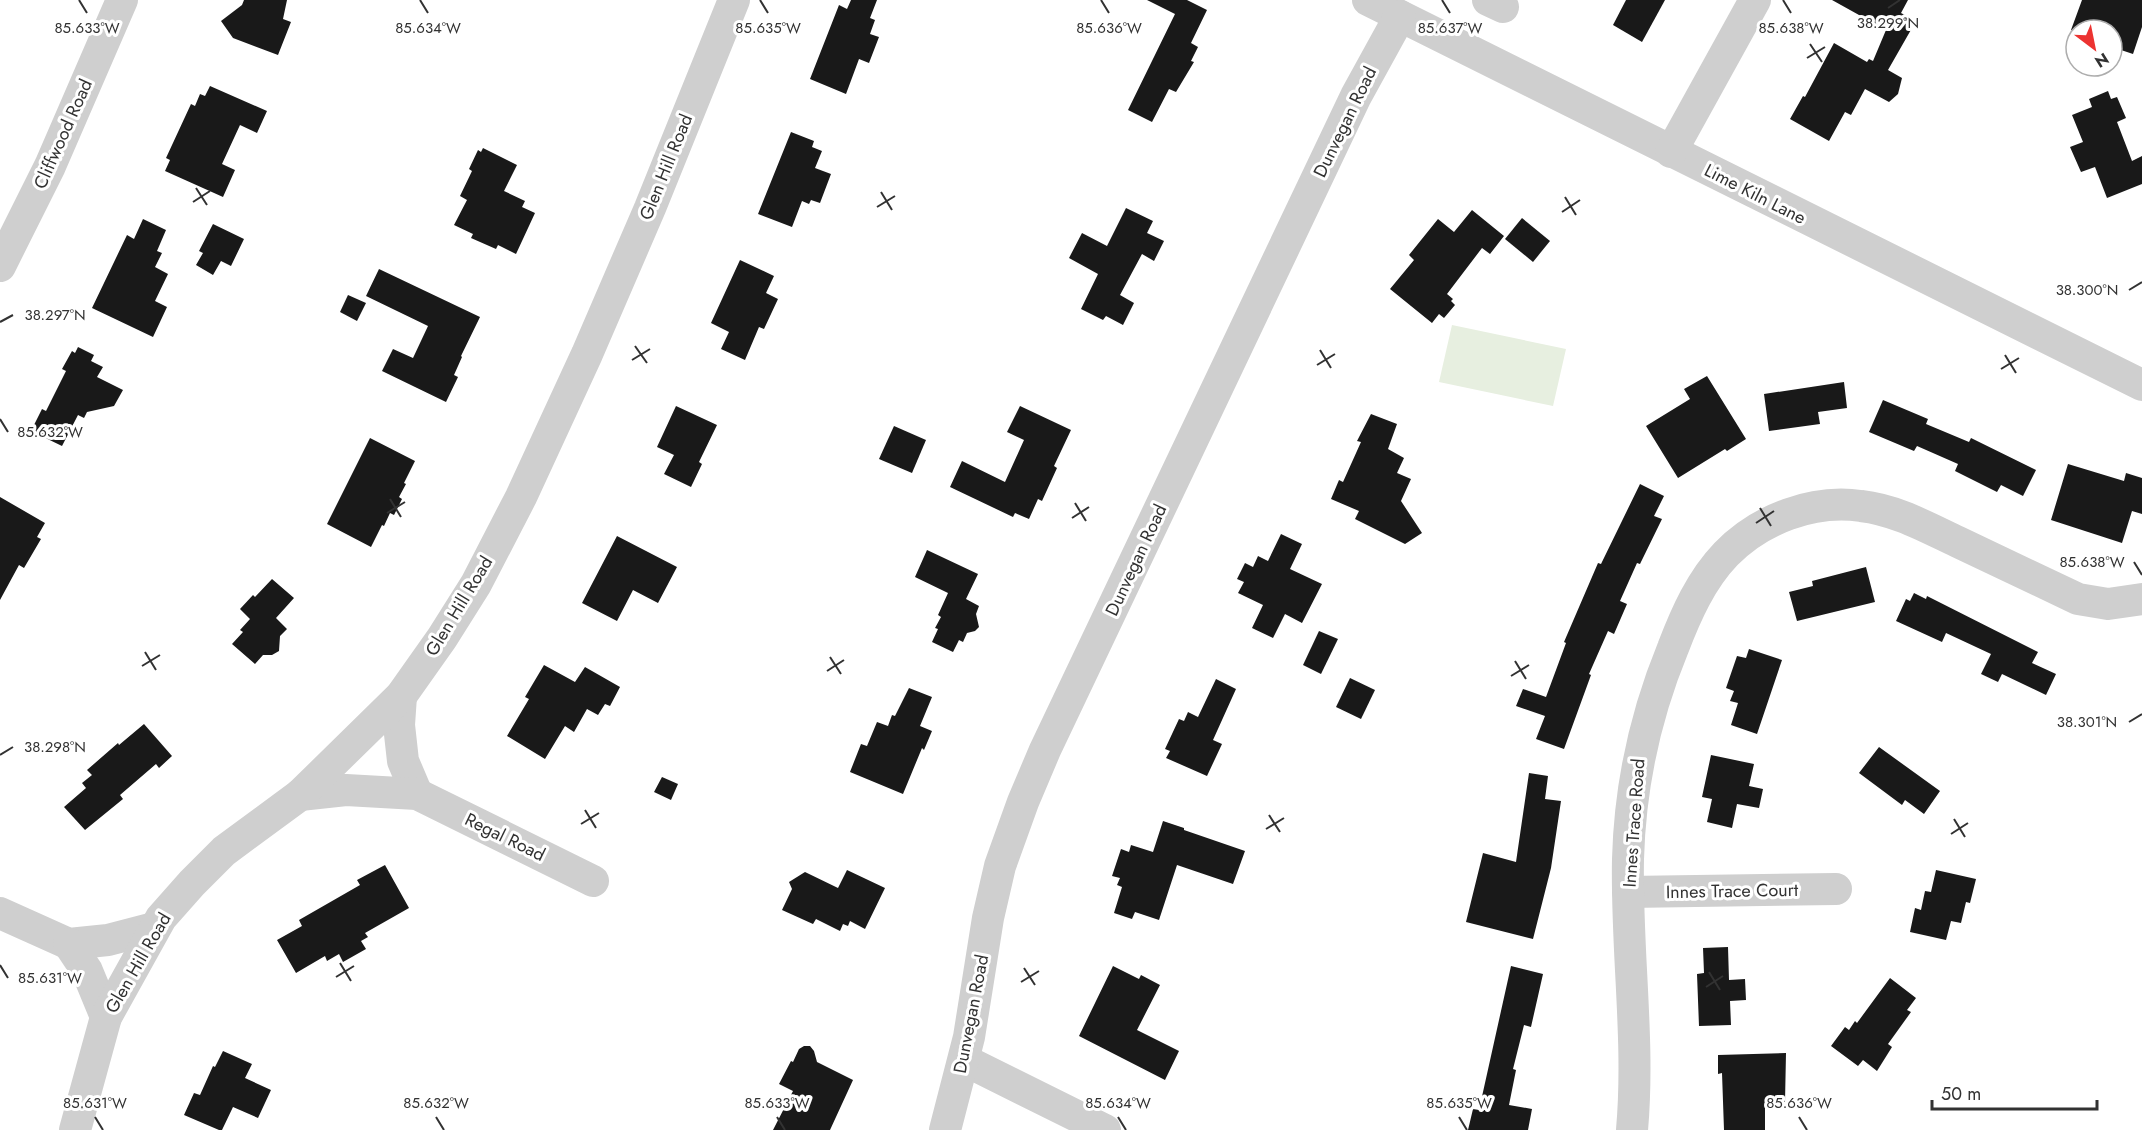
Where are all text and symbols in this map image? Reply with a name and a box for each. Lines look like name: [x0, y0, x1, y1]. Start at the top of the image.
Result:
text: 38.299°N: [1857, 12, 1919, 34]
text: 85.633°W: [54, 17, 120, 39]
text: 85.634°W: [395, 17, 461, 39]
text: 85.635°W: [735, 17, 801, 39]
text: 85.636°W: [1076, 17, 1142, 39]
text: 85.637°W: [1418, 17, 1482, 39]
text: 85.638°W: [1758, 17, 1824, 39]
north arrow: [2064, 18, 2124, 78]
text: N: [2090, 47, 2113, 73]
street label: Dunvegan Road: [1307, 62, 1383, 182]
street label: Cliffwood Road: [27, 75, 99, 193]
street label: Glen Hill Road: [633, 110, 699, 224]
street label: Lime Kiln Lane: [1700, 157, 1810, 231]
text: 38.300°N: [2056, 279, 2118, 301]
text: 38.297°N: [24, 304, 86, 326]
text: 85.632°W: [17, 421, 83, 443]
street label: Dunvegan Road: [1099, 500, 1173, 620]
street label: Glen Hill Road: [419, 551, 499, 661]
text: 85.638°W: [2059, 551, 2125, 573]
text: 38.301°N: [2057, 711, 2117, 733]
text: 38.298°N: [24, 736, 86, 758]
street label: Innes Trace Road: [1617, 758, 1651, 888]
street label: Regal Road: [460, 806, 550, 868]
street label: Innes Trace Court: [1666, 877, 1799, 905]
street label: Glen Hill Road: [99, 908, 177, 1018]
street label: Dunvegan Road: [947, 952, 995, 1076]
text: 85.631°W: [18, 967, 82, 989]
scale bar: [1932, 1073, 2097, 1111]
text: 50 m: [1941, 1081, 1981, 1107]
text: 85.631°W: [63, 1092, 127, 1114]
text: 85.632°W: [403, 1092, 469, 1114]
text: 85.633°W: [744, 1092, 810, 1114]
text: 85.634°W: [1085, 1092, 1151, 1114]
text: 85.635°W: [1426, 1092, 1492, 1114]
text: 85.636°W: [1766, 1092, 1832, 1114]

